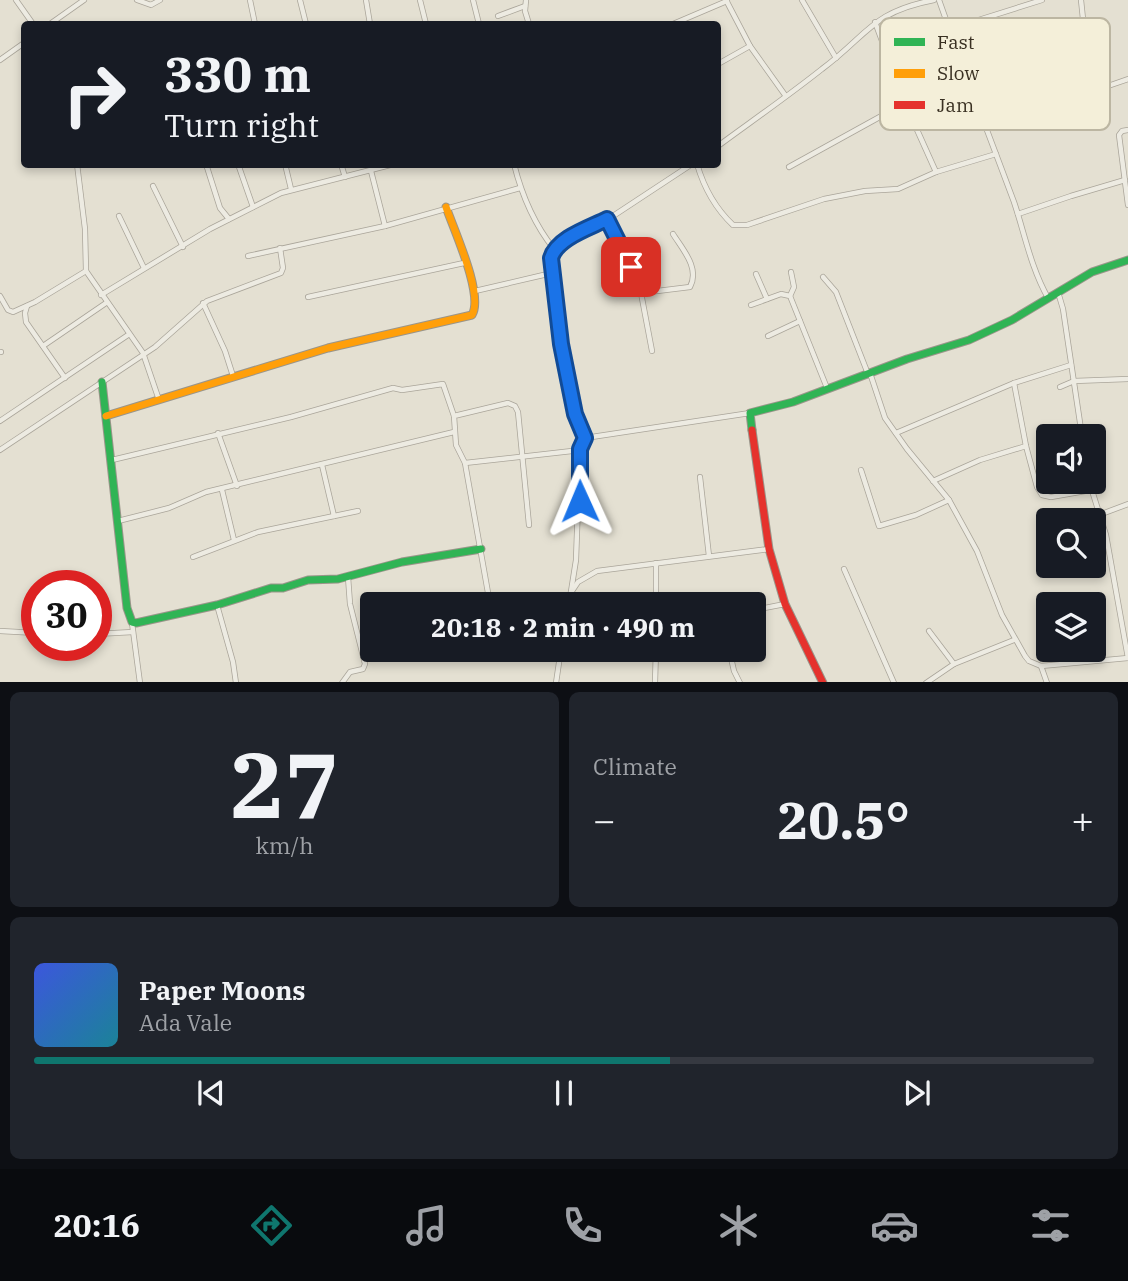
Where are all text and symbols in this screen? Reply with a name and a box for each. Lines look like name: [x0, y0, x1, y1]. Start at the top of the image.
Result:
legend: [880, 18, 1110, 130]
text: Fast: [937, 30, 975, 54]
text: 330 m: [164, 42, 311, 105]
icon: right: [49, 49, 140, 140]
text: Slow: [937, 61, 979, 85]
text: Jam: [937, 93, 974, 117]
text: Turn right: [164, 104, 319, 146]
pin: [601, 237, 661, 297]
icon: arrive: [612, 248, 650, 286]
map controls: [1036, 424, 1106, 662]
button: sound: [1036, 424, 1106, 494]
position arrow: [543, 464, 617, 538]
button: search: [1036, 508, 1106, 578]
speed limit sign: 30: [21, 570, 112, 661]
button: layers: [1036, 592, 1106, 662]
text: 20:18 · 2 min · 490 m: [431, 610, 695, 644]
text: 27: [230, 725, 339, 843]
text: Climate: [593, 751, 677, 781]
text: 20.5°: [777, 786, 910, 853]
text: −: [593, 795, 616, 844]
text: +: [1071, 795, 1094, 844]
text: km/h: [255, 830, 314, 860]
text: Paper Moons: [139, 973, 306, 1007]
text: Ada Vale: [139, 1007, 232, 1037]
icon: previous: [192, 1074, 230, 1112]
icon: pause: [545, 1074, 583, 1112]
icon: next: [898, 1074, 936, 1112]
icon: directions: [247, 1201, 296, 1250]
icon: music: [402, 1201, 451, 1250]
icon: phone: [558, 1201, 607, 1250]
icon: climate: [714, 1201, 763, 1250]
icon: car: [870, 1201, 919, 1250]
icon: filters: [1026, 1201, 1075, 1250]
text: 20:16: [53, 1204, 140, 1246]

